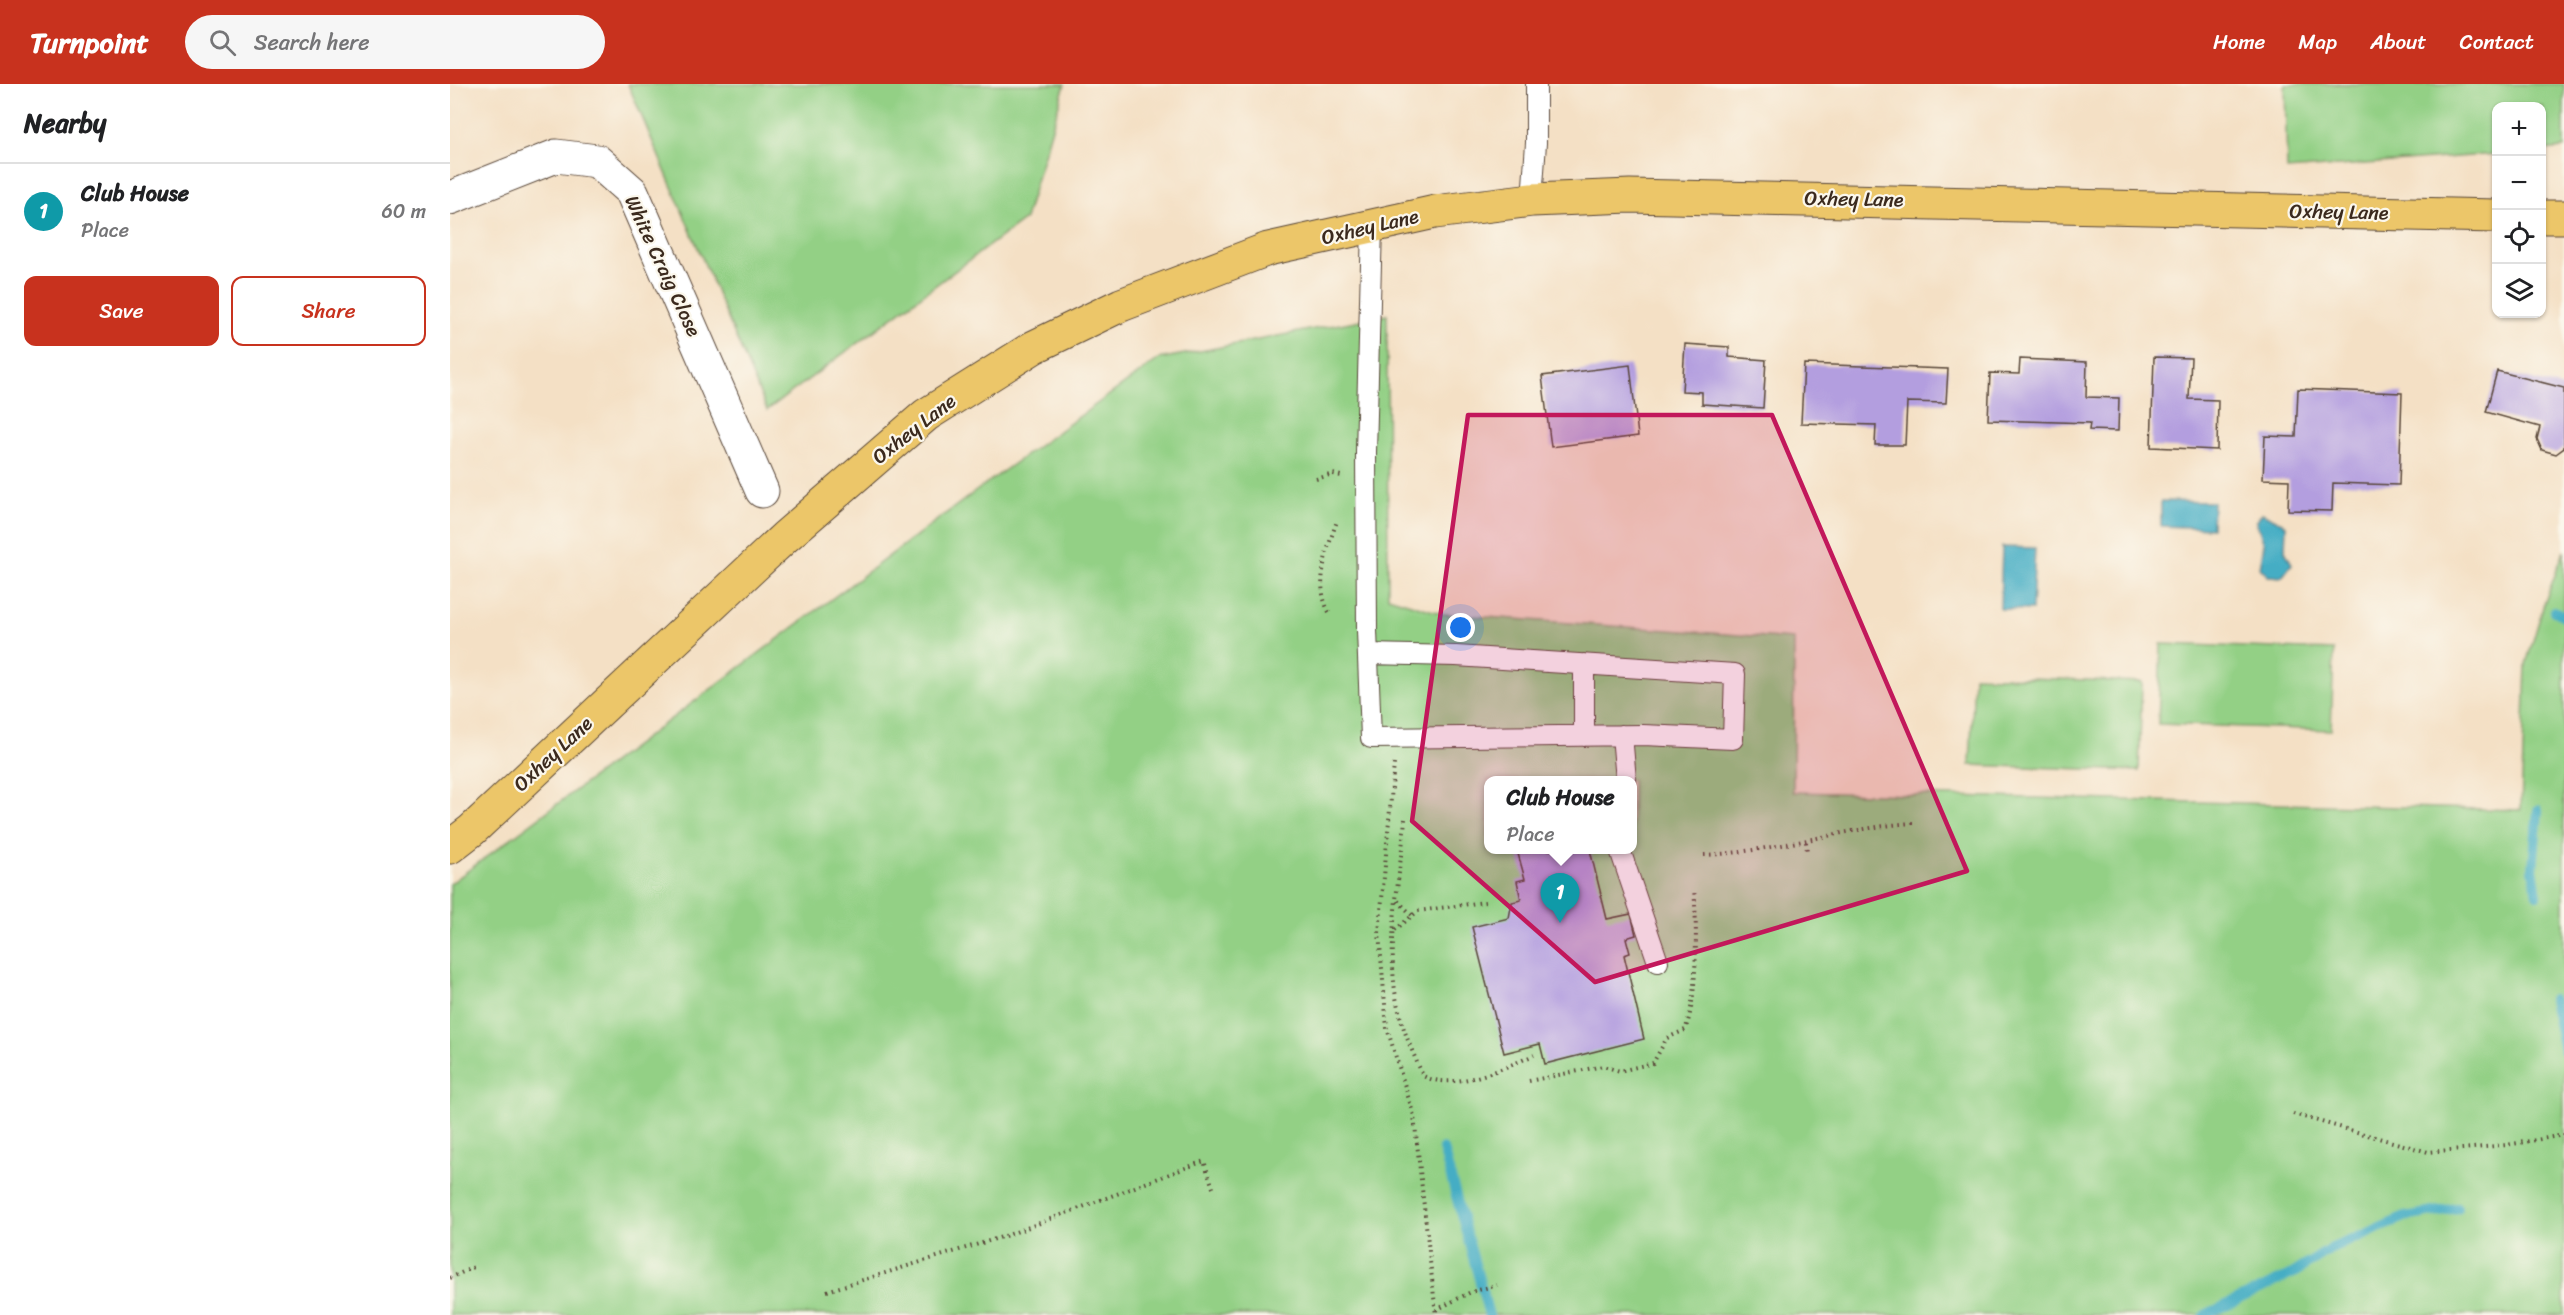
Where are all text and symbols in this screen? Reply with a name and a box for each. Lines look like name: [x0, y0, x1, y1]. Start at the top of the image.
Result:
search box: [185, 15, 605, 69]
text: Turnpoint: [30, 18, 149, 67]
text: Search here: [254, 23, 370, 62]
text: Home: [2213, 23, 2265, 61]
text: Map: [2298, 23, 2337, 61]
text: About: [2370, 23, 2427, 61]
text: Contact: [2460, 23, 2534, 61]
icon: search: [206, 26, 239, 59]
text: Nearby: [24, 100, 106, 146]
map controls: [2492, 102, 2546, 318]
button: +: [2492, 102, 2546, 156]
button: −: [2492, 156, 2546, 210]
text: Club House: [81, 174, 189, 213]
street label: Oxhey Lane: [1804, 181, 1904, 217]
street label: White Craig Close: [615, 189, 711, 343]
text: 1: [39, 194, 48, 229]
text: 60 m: [381, 194, 426, 229]
street label: Oxhey Lane: [2289, 194, 2389, 230]
street label: Oxhey Lane: [1318, 199, 1423, 255]
button: locate: [2492, 210, 2546, 264]
text: Place: [81, 213, 129, 248]
button: layers: [2492, 264, 2546, 318]
button: Save: [24, 276, 219, 346]
button: Share: [231, 276, 426, 346]
street label: Oxhey Lane: [864, 384, 964, 473]
your location: [1446, 613, 1475, 642]
street label: Oxhey Lane: [505, 707, 601, 801]
popup: [1484, 776, 1637, 854]
text: Club House: [1506, 778, 1615, 817]
text: Place: [1506, 817, 1555, 852]
pin: 1: [1540, 874, 1580, 923]

